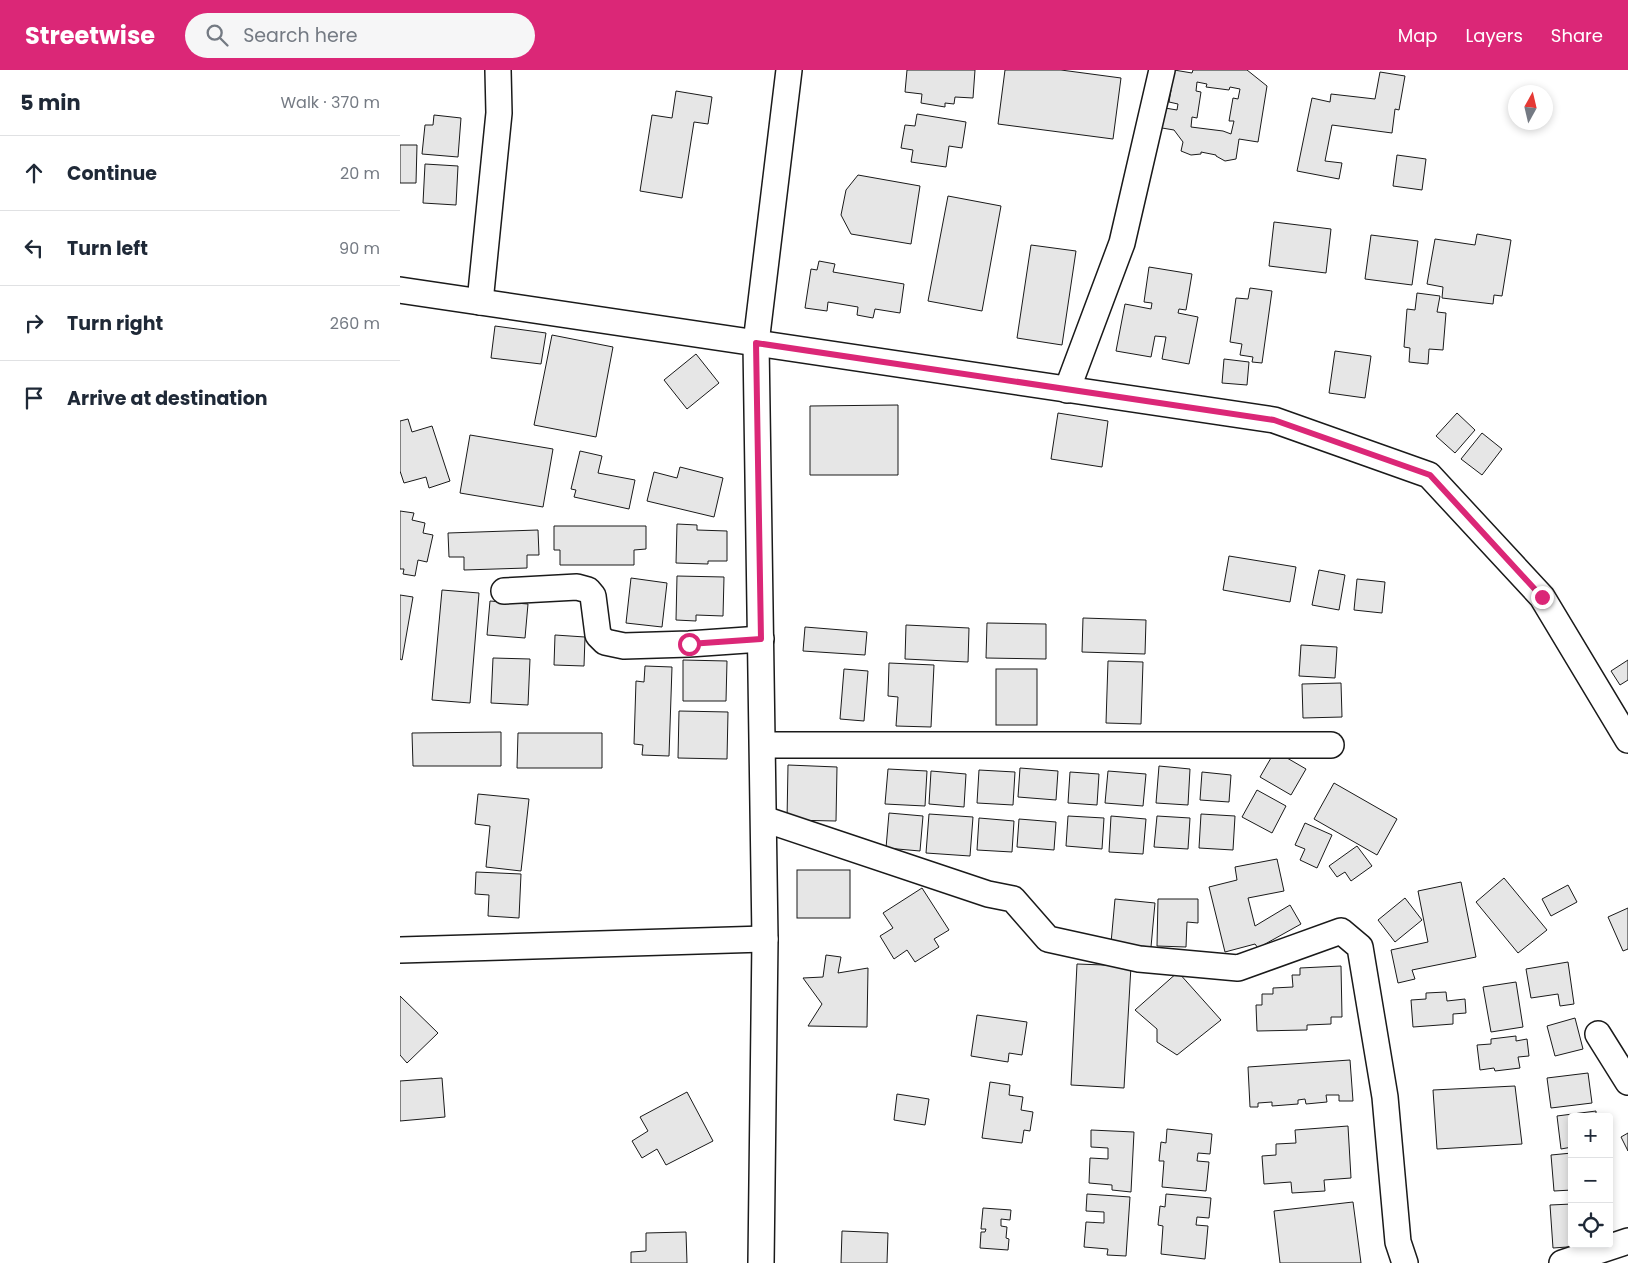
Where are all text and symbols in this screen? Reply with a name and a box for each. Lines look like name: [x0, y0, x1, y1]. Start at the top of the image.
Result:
search box: [185, 13, 535, 58]
text: Streetwise: [25, 19, 155, 52]
icon: search: [203, 21, 231, 49]
text: Search here: [243, 22, 358, 49]
text: Map: [1398, 23, 1438, 48]
text: Layers: [1466, 23, 1523, 48]
text: Share: [1551, 23, 1603, 48]
north arrow: [1508, 85, 1553, 130]
text: 5 min: [20, 88, 81, 117]
text: Walk · 370 m: [280, 91, 380, 114]
icon: ahead: [20, 159, 48, 187]
text: Continue: [67, 160, 157, 187]
text: 20 m: [340, 162, 380, 185]
icon: left: [20, 234, 48, 262]
text: Turn left: [67, 235, 148, 262]
text: 90 m: [339, 237, 380, 260]
icon: right: [20, 309, 48, 337]
text: Turn right: [67, 310, 163, 337]
text: 260 m: [330, 312, 380, 335]
icon: arrive: [20, 384, 48, 412]
text: Arrive at destination: [67, 385, 268, 412]
route end: [1531, 586, 1554, 609]
route start: [678, 633, 701, 656]
map controls: [1568, 1113, 1613, 1248]
button: +: [1568, 1113, 1613, 1158]
button: −: [1568, 1158, 1613, 1203]
button: locate: [1568, 1203, 1613, 1248]

